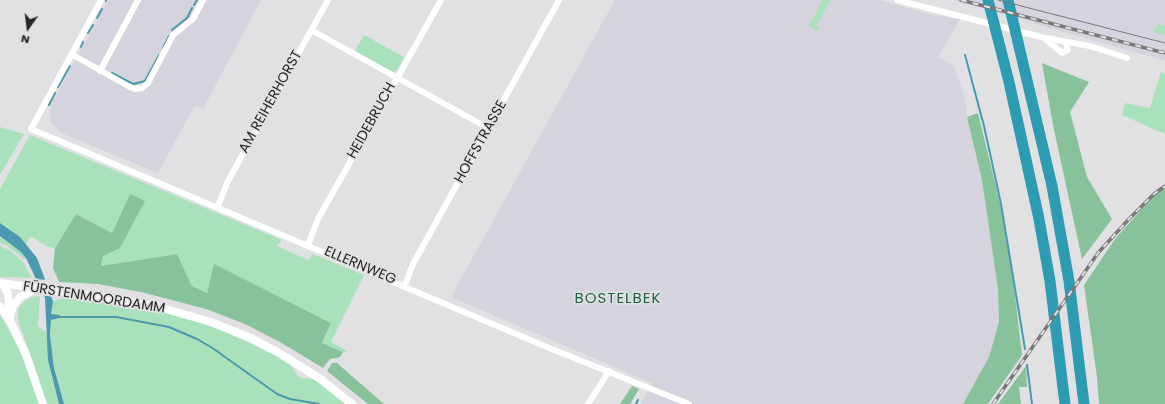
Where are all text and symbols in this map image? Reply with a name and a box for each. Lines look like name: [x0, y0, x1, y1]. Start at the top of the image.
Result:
north arrow: [8, 8, 48, 48]
text: N: [19, 31, 31, 48]
street label: AM REIHERHORST: [236, 48, 306, 156]
street label: HEIDEBRUCH: [344, 80, 400, 162]
street label: HOFFSTRASSE: [451, 98, 511, 186]
street label: ELLERNWEG: [321, 243, 399, 289]
street label: FÜRSTENMOORDAMM: [22, 278, 166, 318]
district label: BOSTELBEK: [575, 290, 661, 308]

